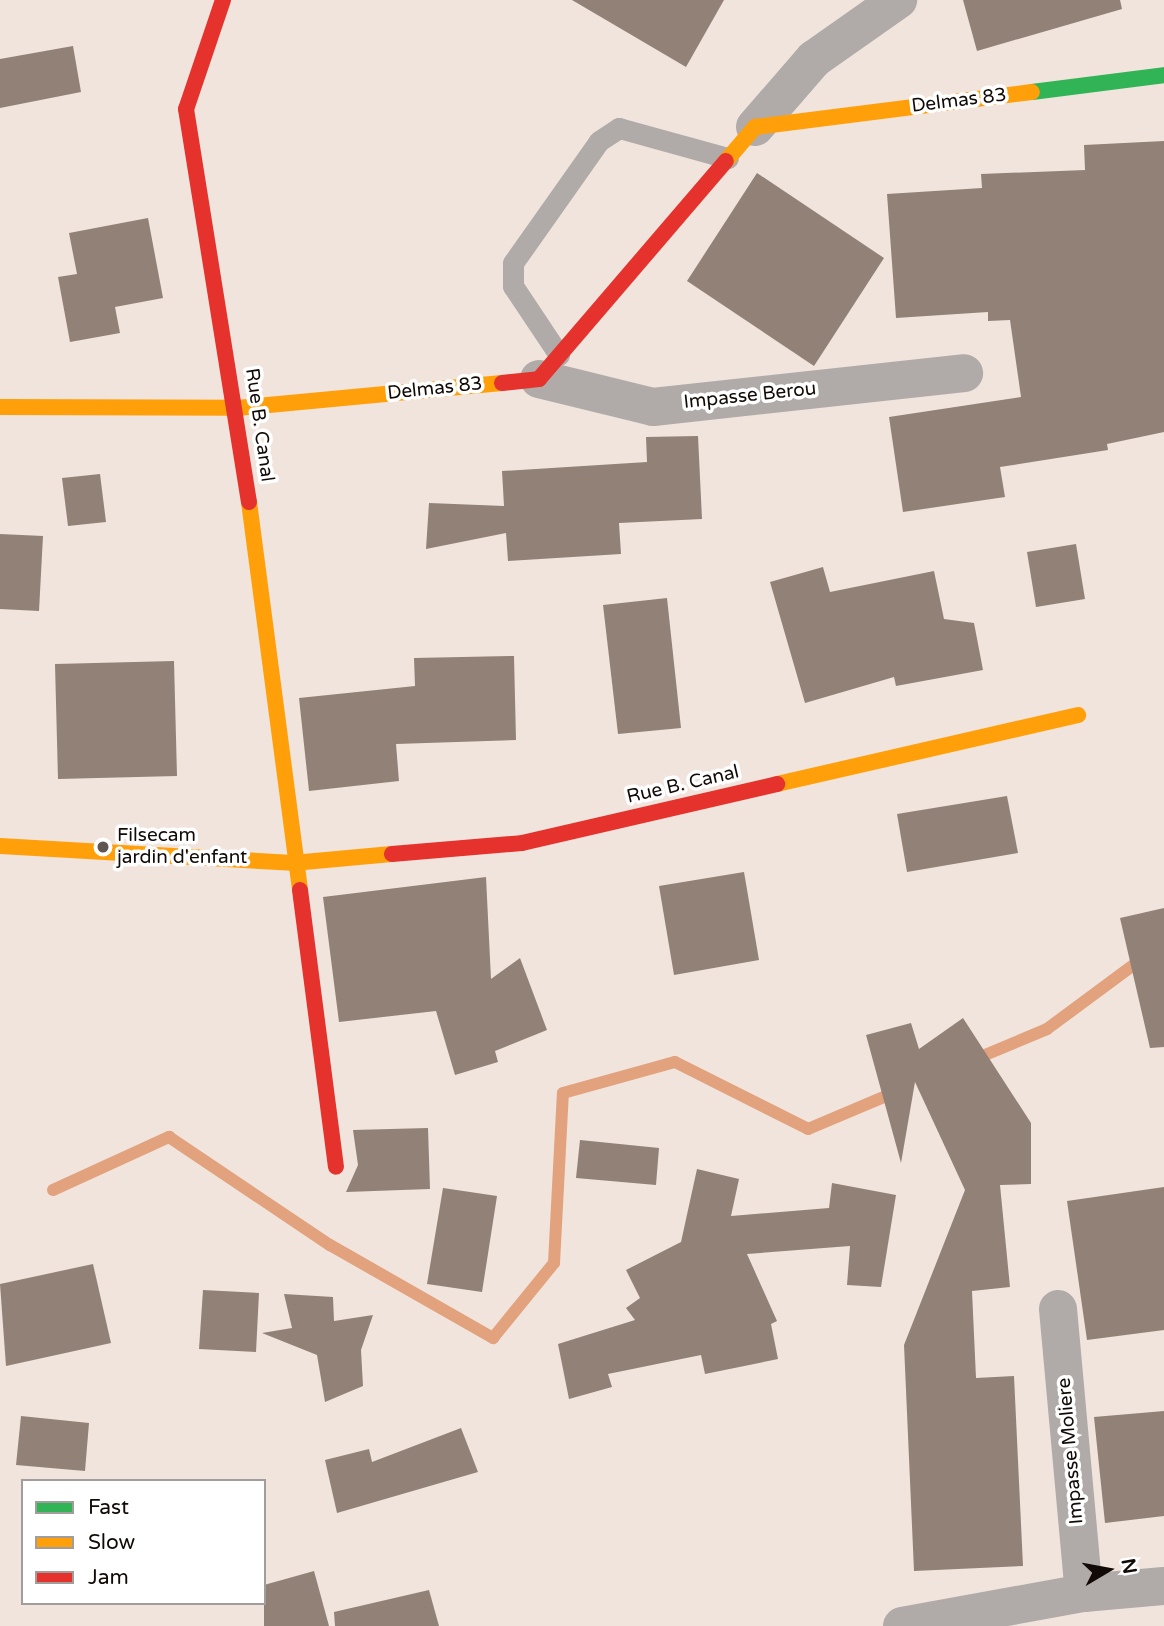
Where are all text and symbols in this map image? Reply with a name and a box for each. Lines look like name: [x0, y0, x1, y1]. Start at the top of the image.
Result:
street label: Delmas 83: [910, 84, 1008, 118]
street label: Rue B. Canal: [240, 367, 278, 483]
street label: Delmas 83: [386, 373, 484, 405]
street label: Impasse Berou: [683, 378, 817, 414]
street label: Rue B. Canal: [625, 761, 741, 809]
place label: Filsecam jardin d'enfant: [117, 825, 247, 869]
marker: Filsecam jardin d'enfant: [95, 839, 111, 855]
street label: Impasse Moliere: [1053, 1377, 1089, 1525]
legend: [21, 1479, 266, 1605]
text: Fast: [88, 1495, 129, 1520]
text: Slow: [88, 1530, 135, 1555]
north arrow: [1073, 1535, 1143, 1605]
text: N: [1117, 1557, 1141, 1576]
text: Jam: [88, 1565, 129, 1590]

